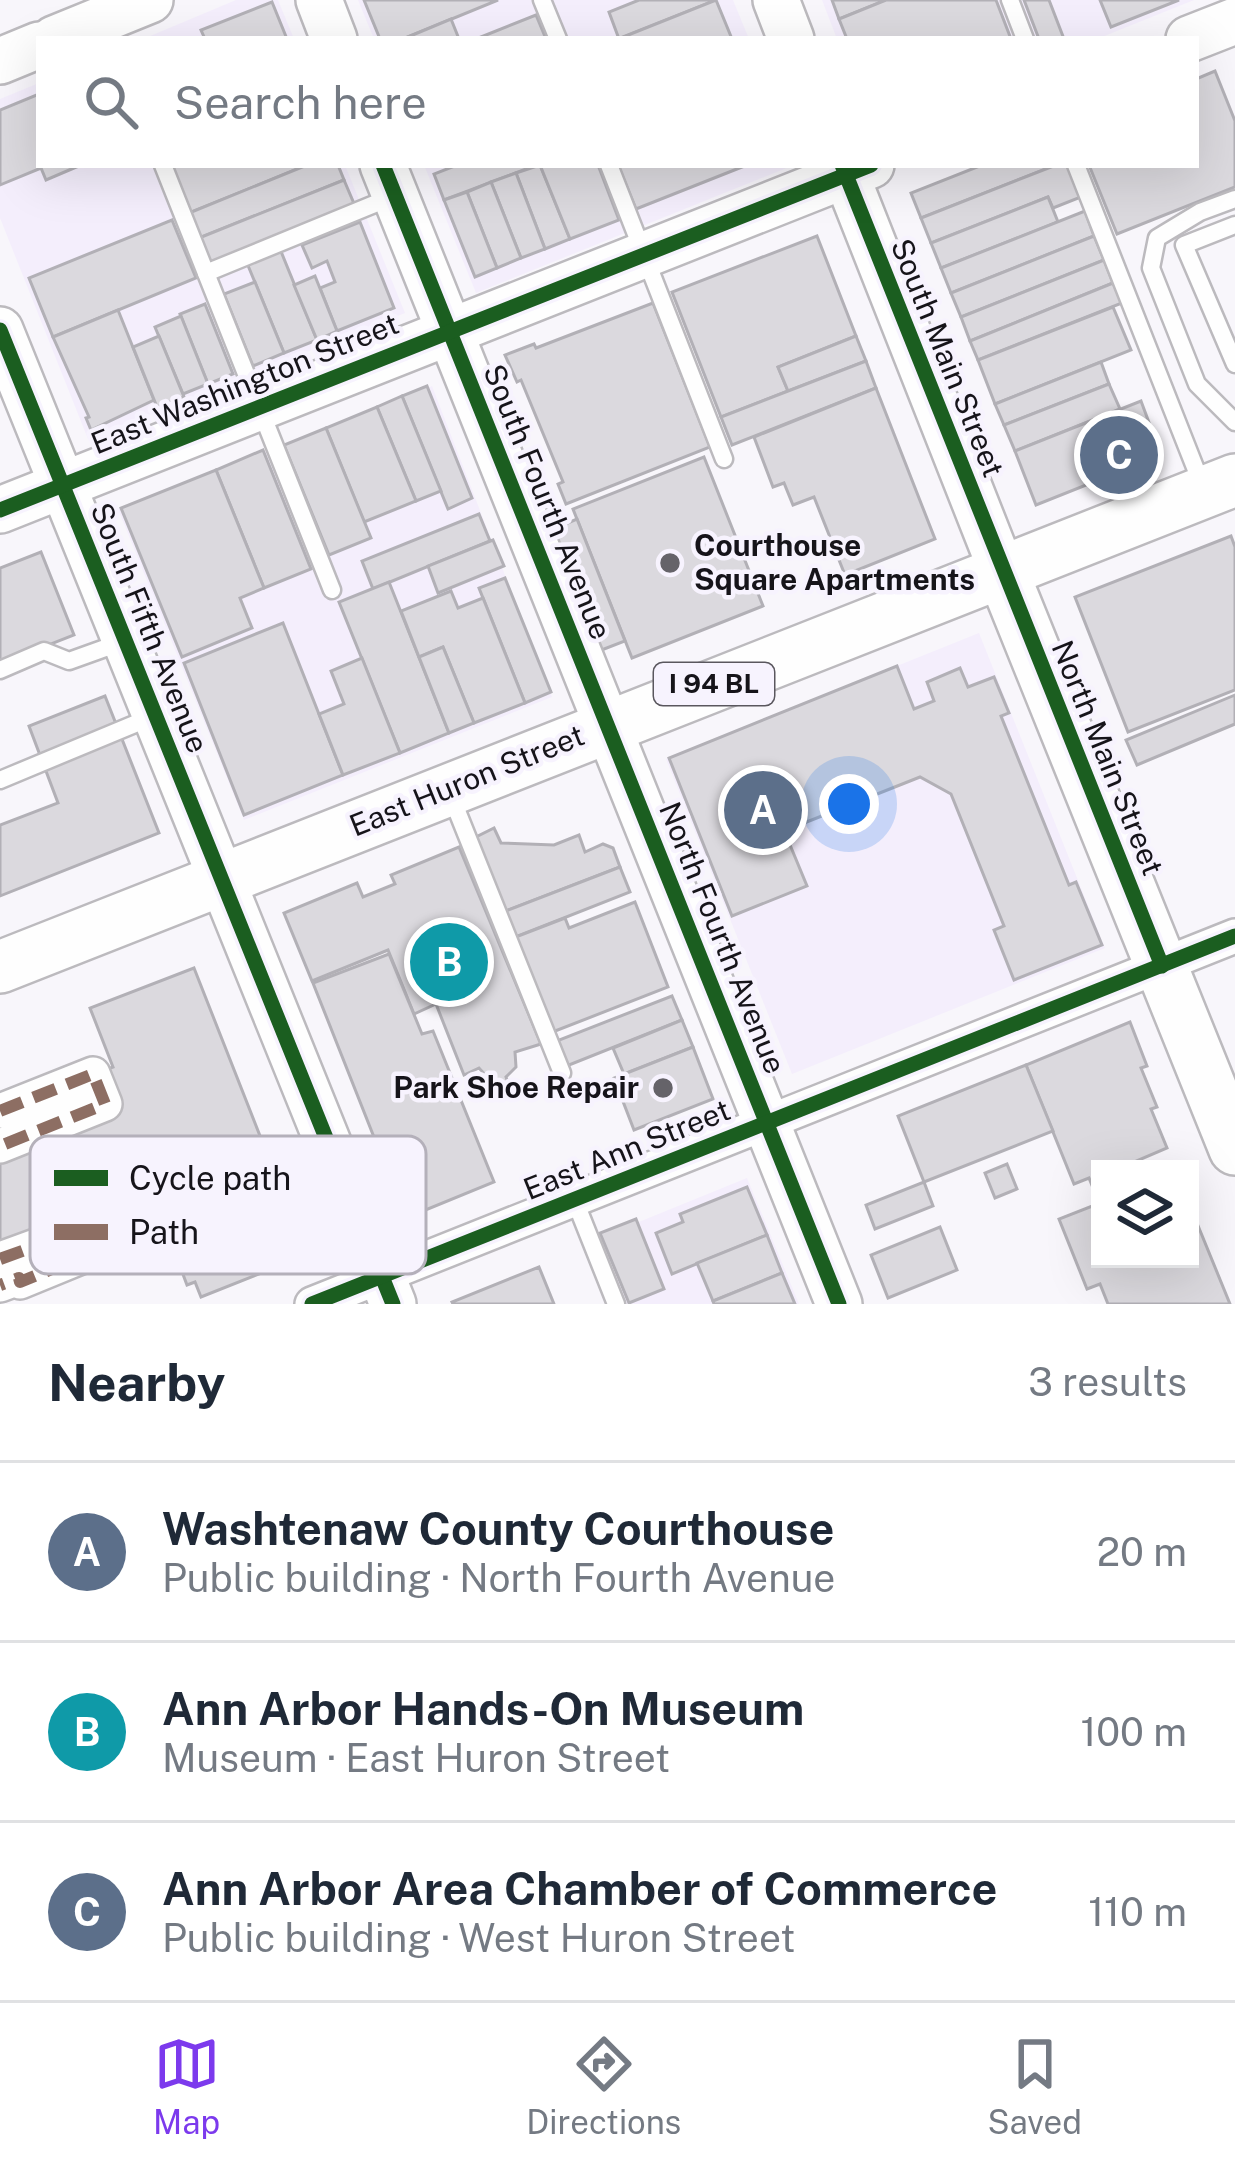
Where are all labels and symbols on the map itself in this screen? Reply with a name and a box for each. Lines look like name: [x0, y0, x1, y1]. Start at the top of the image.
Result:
street label: South Main Street: [884, 233, 1012, 482]
street label: East Washington Street: [86, 305, 404, 461]
street label: South Fourth Avenue: [476, 359, 620, 644]
pin: C: [1080, 410, 1158, 500]
street label: South Fifth Avenue: [83, 497, 216, 758]
place label: Courthouse Square Apartments: [694, 527, 975, 597]
marker: Courthouse Square Apartments: [657, 550, 683, 576]
street label: North Main Street: [1044, 635, 1171, 880]
road number: I 94 BL: [654, 663, 774, 705]
street label: East Huron Street: [344, 717, 589, 844]
pin: A: [724, 765, 802, 855]
your location: [819, 774, 879, 834]
street label: North Fourth Avenue: [651, 797, 793, 1079]
pin: B: [410, 917, 488, 1007]
place label: Park Shoe Repair: [393, 1069, 639, 1105]
marker: Park Shoe Repair: [650, 1075, 676, 1101]
street label: East Ann Street: [518, 1091, 735, 1207]
legend: [30, 1136, 426, 1274]
text: Cycle path: [129, 1159, 291, 1197]
text: Path: [129, 1213, 199, 1251]

